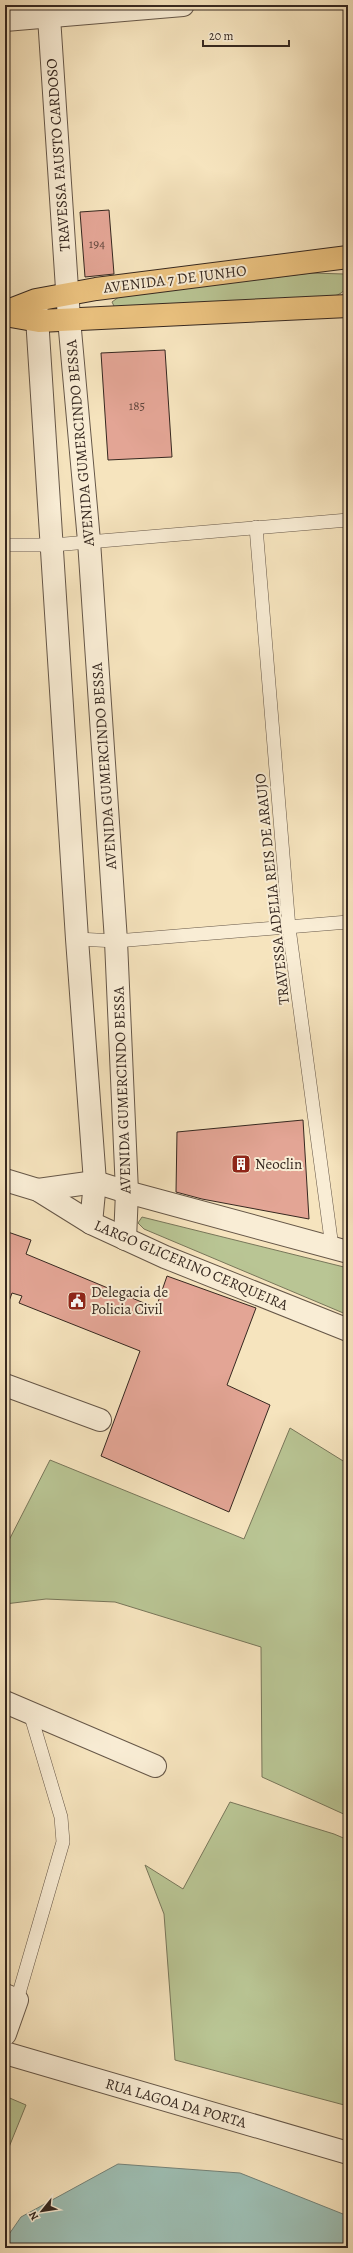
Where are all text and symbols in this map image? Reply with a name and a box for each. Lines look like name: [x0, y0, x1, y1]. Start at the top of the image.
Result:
scale bar: [203, 22, 289, 48]
text: 20 m: [209, 28, 233, 44]
street label: TRAVESSA FAUSTO CARDOSO: [41, 58, 75, 252]
house number: 194: [89, 235, 105, 252]
street label: AVENIDA 7 DE JUNHO: [101, 260, 248, 298]
street label: AVENIDA GUMERCINDO BESSA: [61, 339, 99, 548]
house number: 185: [129, 397, 145, 414]
street label: AVENIDA GUMERCINDO BESSA: [87, 662, 121, 871]
street label: TRAVESSA ADELIA REIS DE ARAUJO: [250, 772, 294, 1006]
street label: AVENIDA GUMERCINDO BESSA: [108, 986, 136, 1195]
building icon: Neoclin: [230, 1153, 252, 1175]
place label: Neoclin: [255, 1154, 302, 1174]
street label: LARGO GLICERINO CERQUEIRA: [91, 1215, 291, 1315]
place label: Delegacia de Policia Civil: [91, 1282, 168, 1319]
public building icon: Delegacia de Policia Civil: [66, 1290, 88, 1312]
street label: RUA LAGOA DA PORTA: [103, 2073, 249, 2133]
north arrow: [22, 2191, 62, 2231]
text: N: [25, 2209, 42, 2223]

